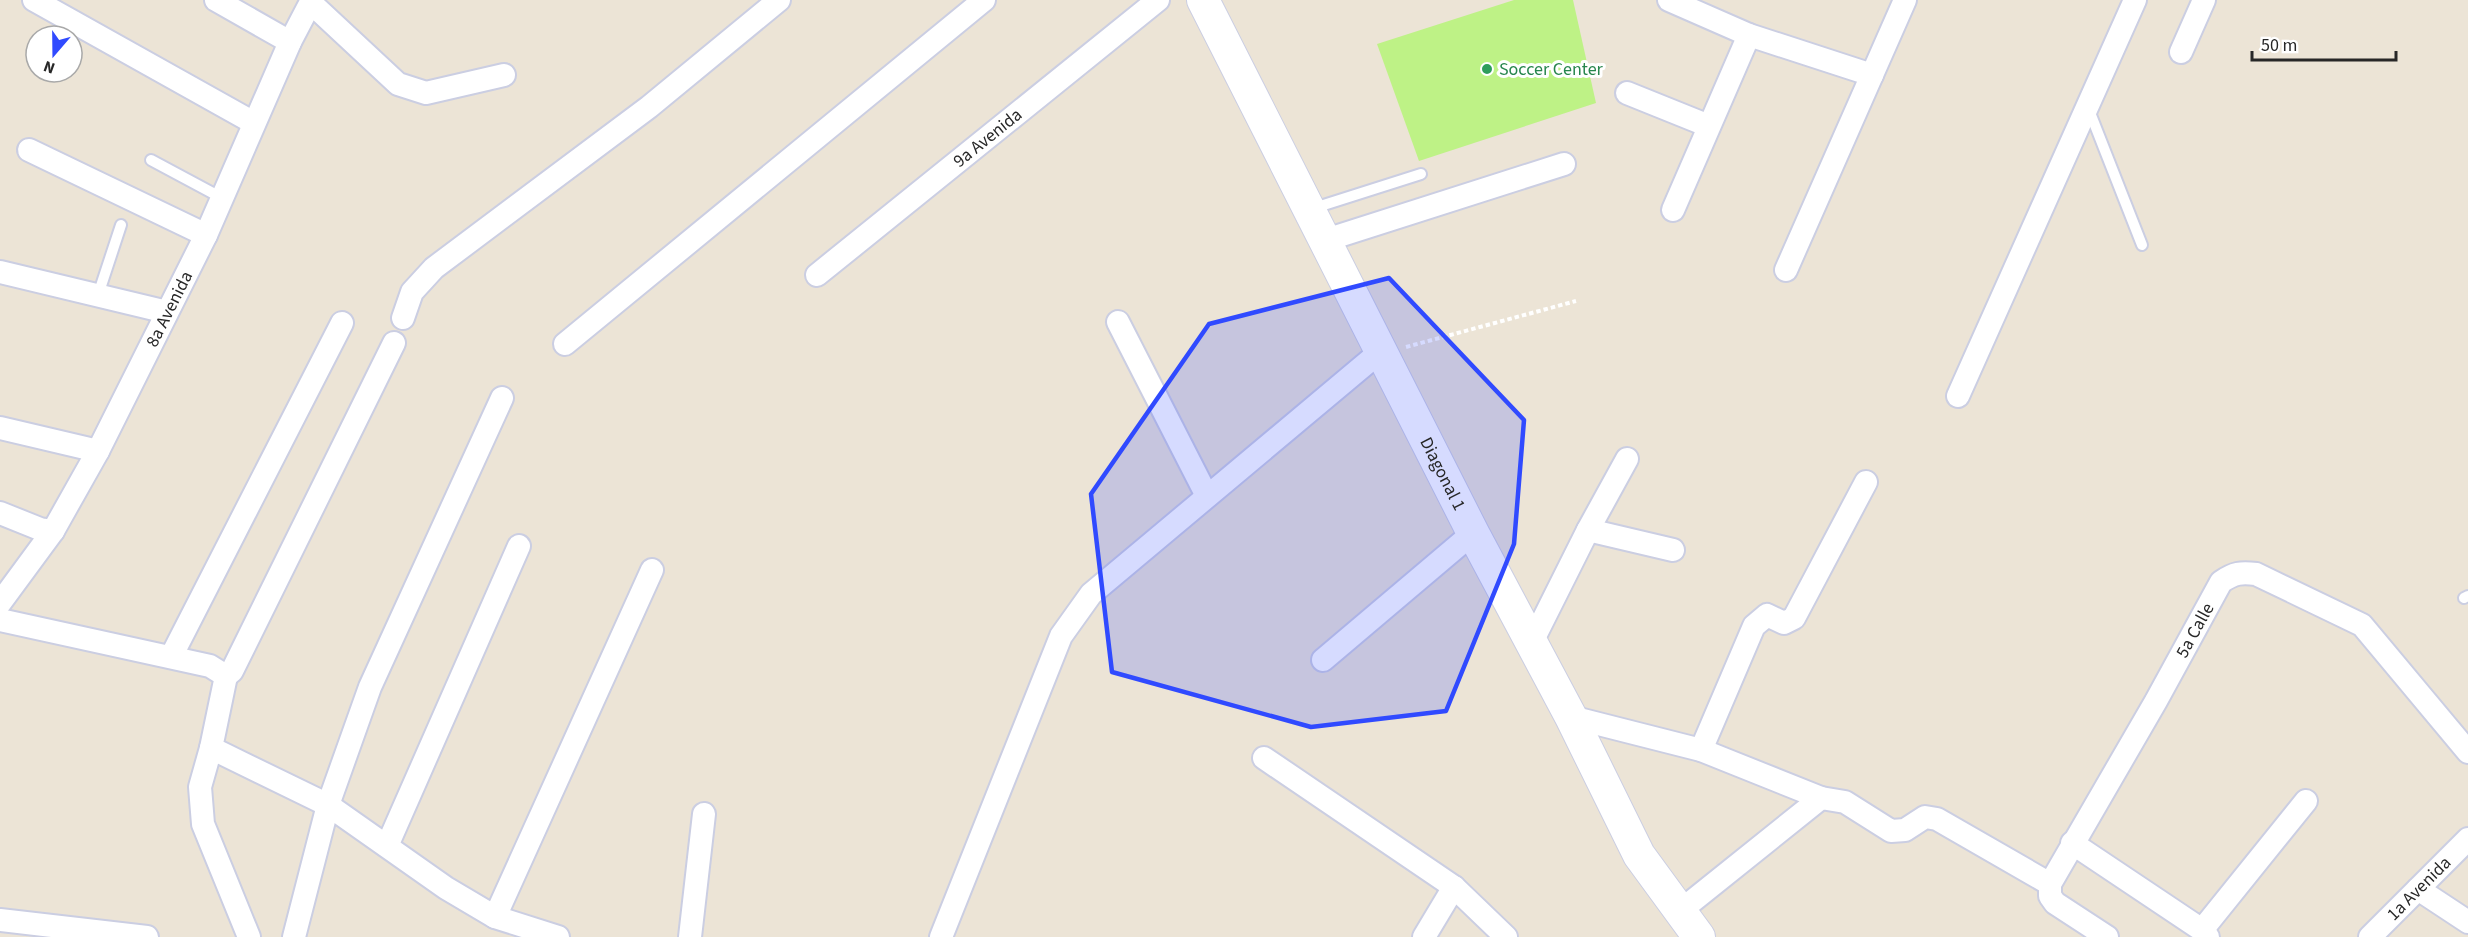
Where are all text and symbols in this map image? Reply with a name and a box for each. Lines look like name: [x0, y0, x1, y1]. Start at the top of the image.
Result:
north arrow: [24, 24, 84, 84]
scale bar: [2252, 24, 2396, 62]
text: 50 m: [2261, 33, 2297, 58]
text: N: [40, 55, 58, 79]
place label: Soccer Center: [1499, 57, 1604, 82]
marker: Soccer Center: [1480, 62, 1494, 76]
street label: 9a Avenida: [948, 102, 1028, 173]
street label: 8a Avenida: [140, 267, 199, 351]
street label: Diagonal 1: [1413, 433, 1472, 515]
street label: 5a Calle: [2170, 598, 2220, 662]
street label: 1a Avenida: [2381, 851, 2457, 926]

